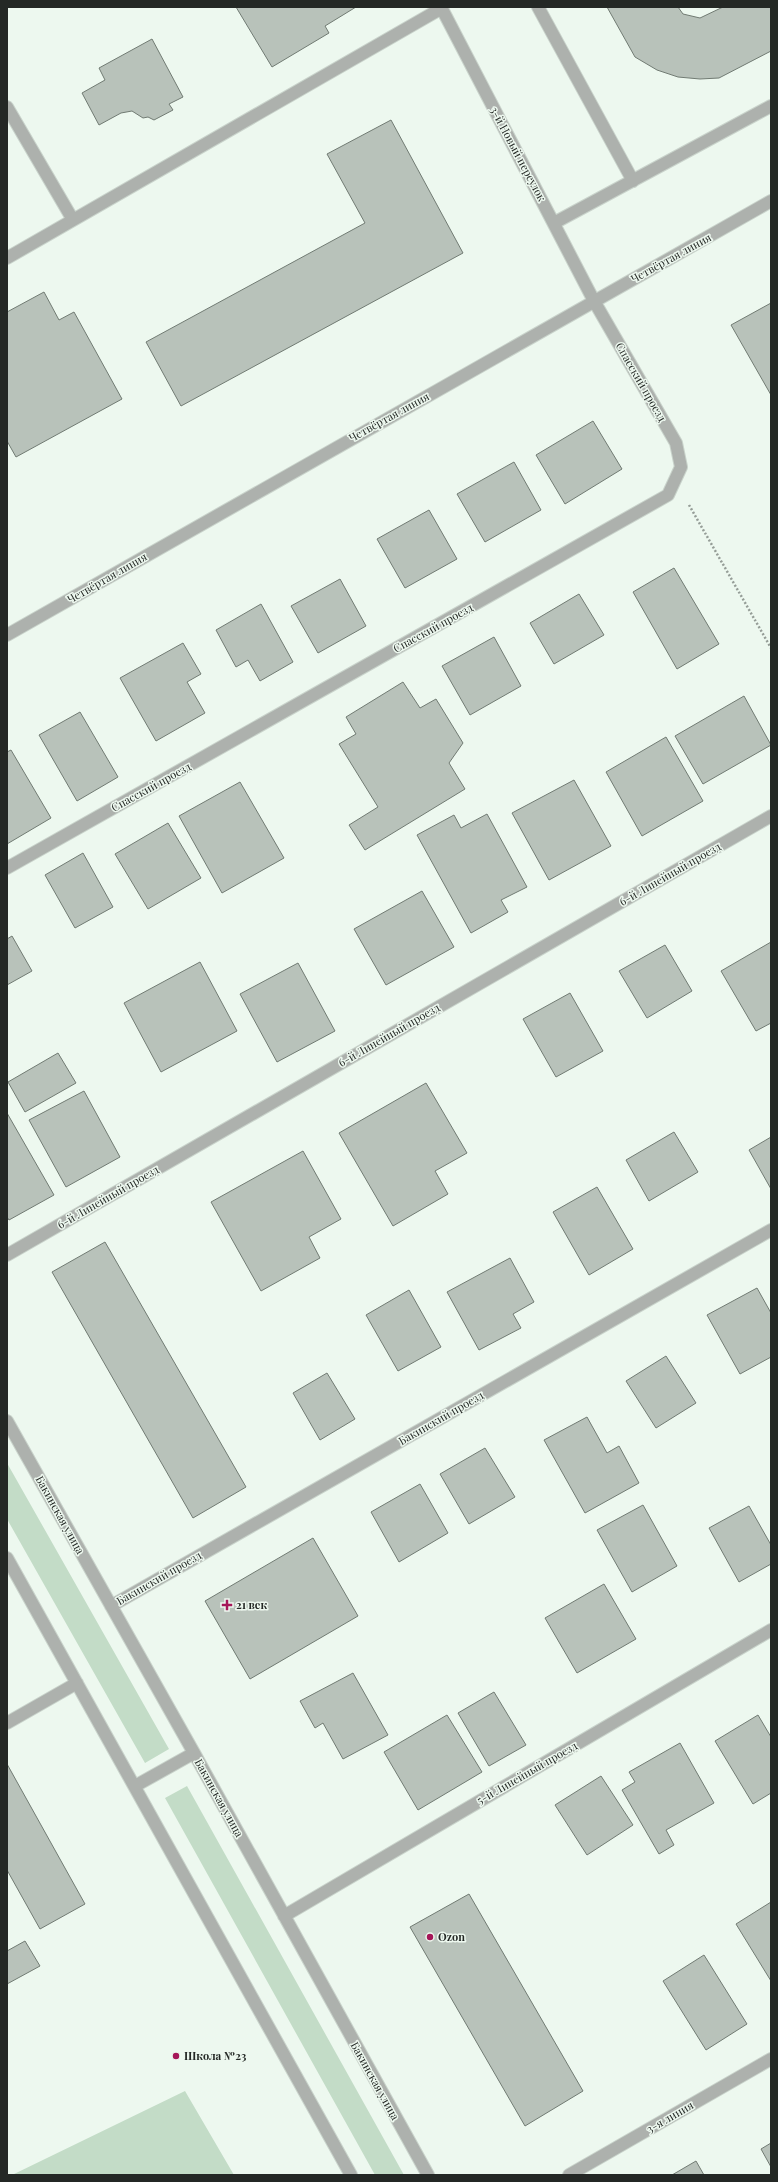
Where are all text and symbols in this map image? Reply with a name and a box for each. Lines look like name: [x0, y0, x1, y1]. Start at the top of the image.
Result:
street label: 3-й Новый переулок: [487, 104, 550, 204]
street label: Четвёртая линия: [628, 229, 714, 286]
street label: Спасский проезд: [613, 340, 670, 424]
street label: Четвёртая линия: [346, 388, 432, 445]
street label: Четвёртая линия: [64, 549, 149, 606]
street label: Спасский проезд: [390, 599, 475, 656]
street label: Спасский проезд: [108, 758, 193, 815]
street label: 6-й Линейный проезд: [616, 838, 723, 909]
street label: 6-й Линейный проезд: [335, 999, 442, 1070]
street label: 6-й Линейный проезд: [54, 1161, 161, 1232]
street label: Бакинский проезд: [396, 1387, 486, 1448]
street label: Бакинская улица: [33, 1473, 88, 1557]
street label: Бакинский проезд: [114, 1547, 204, 1608]
place label: 21 век: [236, 1597, 267, 1612]
marker: 21 век: [221, 1599, 233, 1611]
street label: 5-й Линейный проезд: [474, 1738, 580, 1807]
street label: Бакинская улица: [192, 1756, 247, 1840]
place label: Ozon: [438, 1929, 465, 1944]
marker: Ozon: [425, 1932, 435, 1942]
street label: Бакинская улица: [348, 2039, 403, 2123]
place label: Школа №23: [184, 2048, 246, 2063]
marker: Школа №23: [171, 2051, 181, 2061]
street label: 3-я линия: [644, 2097, 696, 2136]

